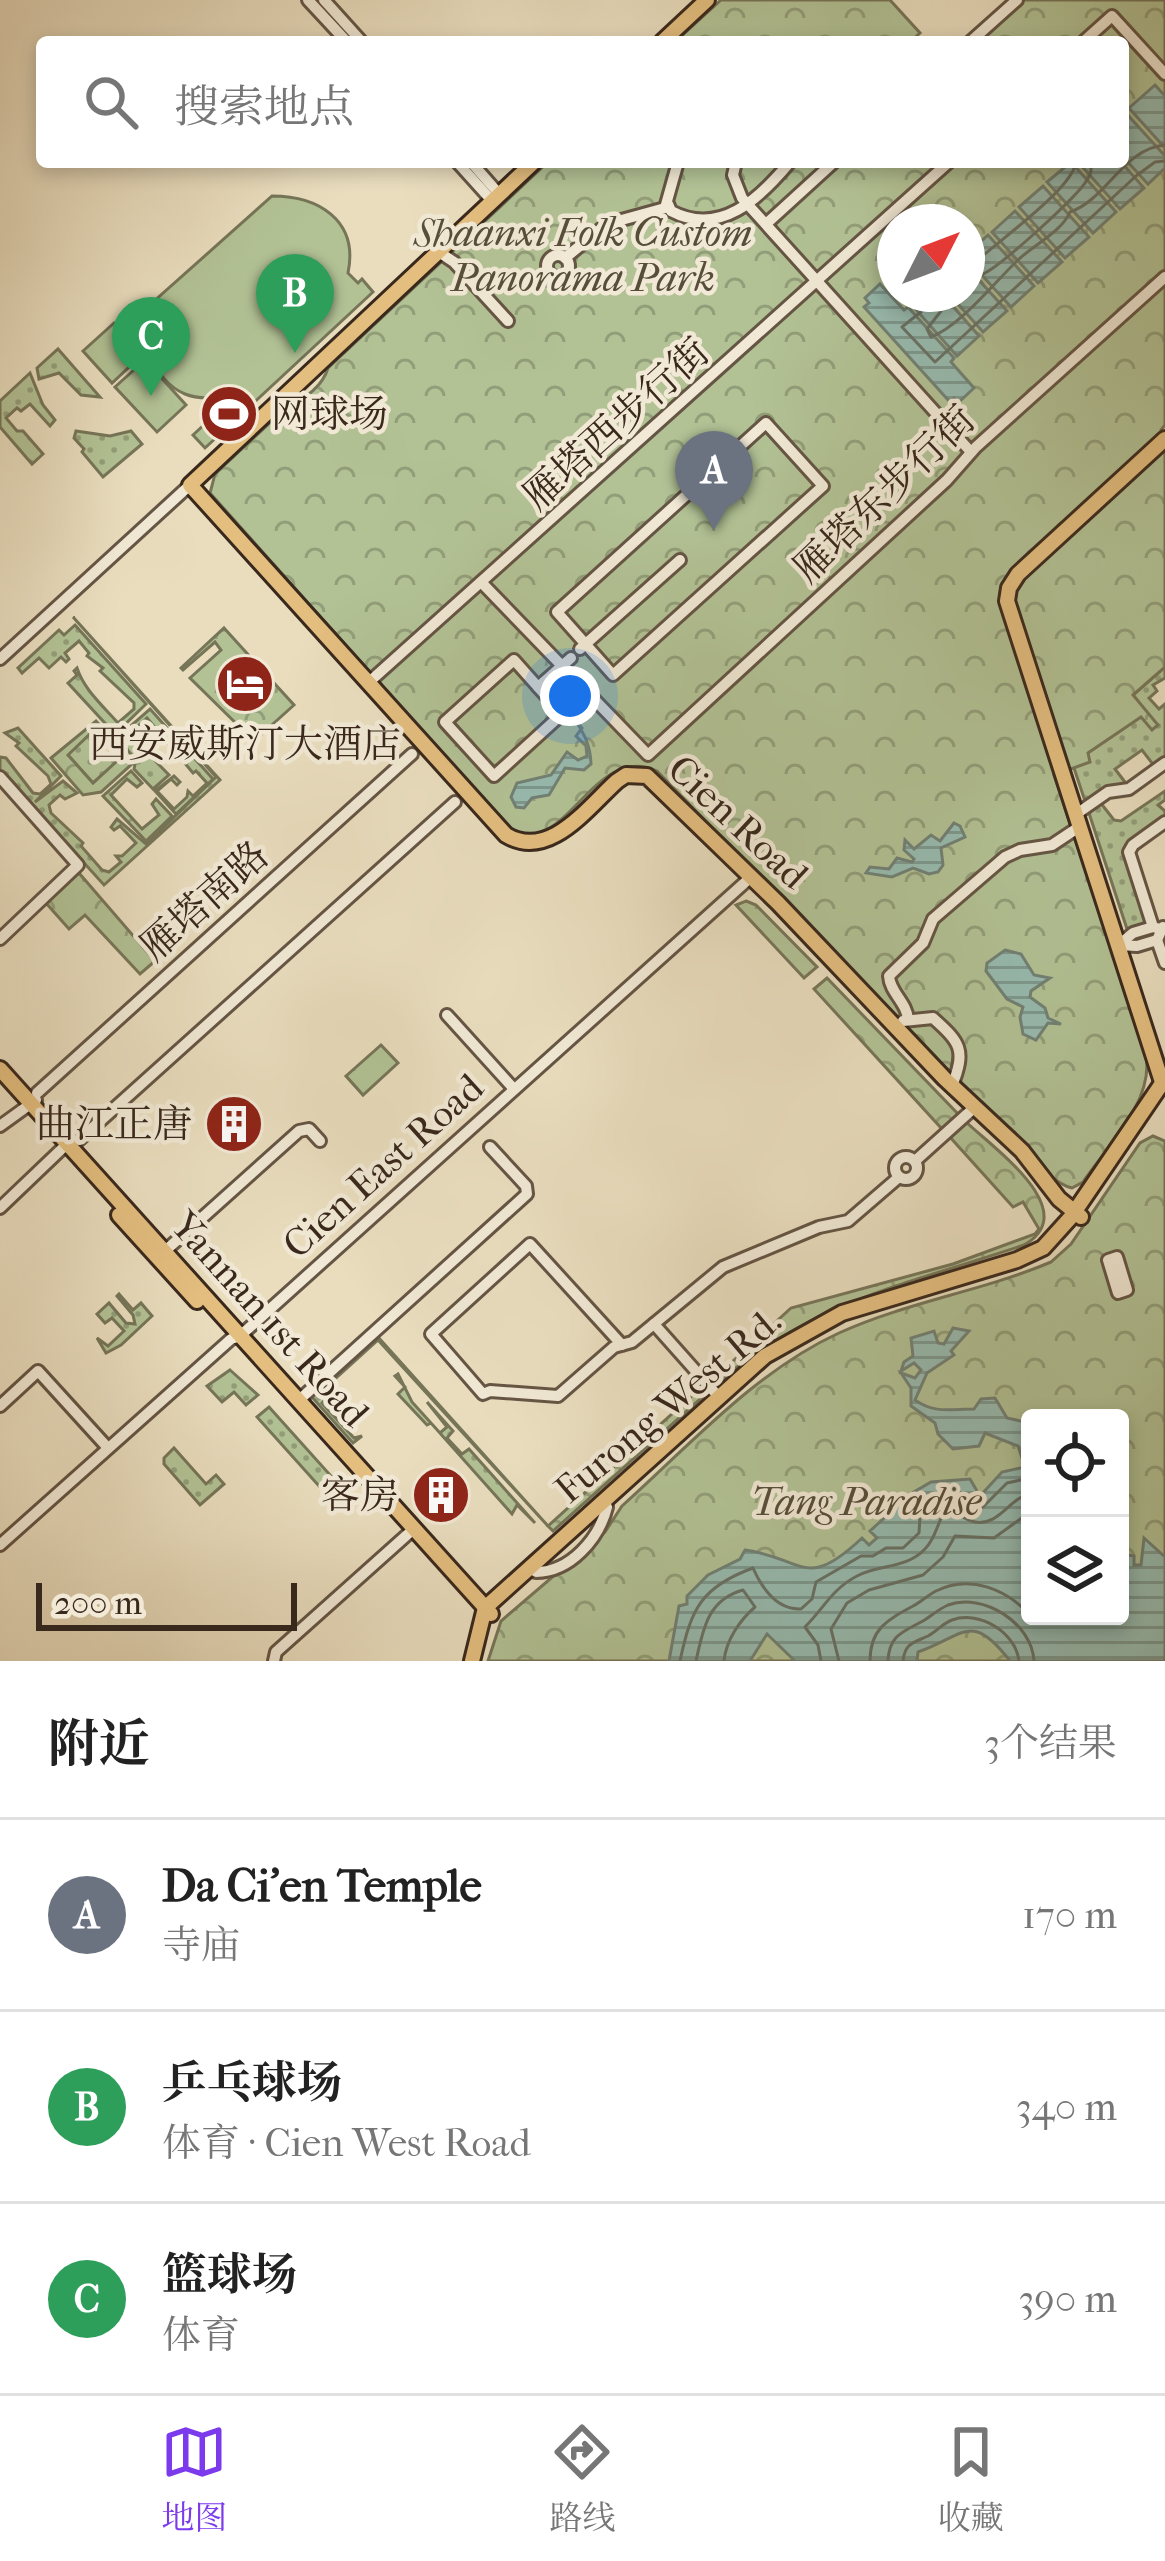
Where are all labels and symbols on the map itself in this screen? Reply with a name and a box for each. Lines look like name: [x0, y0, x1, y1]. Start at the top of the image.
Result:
north arrow: [877, 204, 985, 312]
park label: Shaanxi Folk Custom Panorama Park: [413, 210, 752, 301]
pin: B: [256, 254, 334, 353]
pin: C: [112, 297, 190, 396]
street label: 雁塔西步行街: [514, 329, 718, 519]
sports icon: 网球场: [198, 383, 260, 445]
place label: 网球场: [271, 391, 388, 437]
street label: 雁塔东步行街: [784, 396, 984, 592]
pin: A: [675, 431, 753, 530]
hotel icon: 西安威斯汀大酒店: [214, 653, 276, 715]
your location: [540, 666, 600, 726]
place label: 西安威斯汀大酒店: [89, 721, 401, 767]
street label: Cien Road: [659, 746, 818, 899]
street label: 雁塔南路: [131, 832, 277, 970]
street label: Cien East Road: [274, 1064, 493, 1268]
building icon: 曲江正唐: [203, 1093, 265, 1155]
place label: 曲江正唐: [36, 1101, 192, 1147]
street label: Yannan 1st Road: [161, 1201, 379, 1436]
street label: Furong West Rd.: [546, 1297, 790, 1513]
building icon: 客房: [410, 1464, 472, 1526]
place label: 客房: [321, 1472, 399, 1518]
park label: Tang Paradise: [751, 1479, 983, 1525]
scale bar: [36, 1577, 297, 1630]

